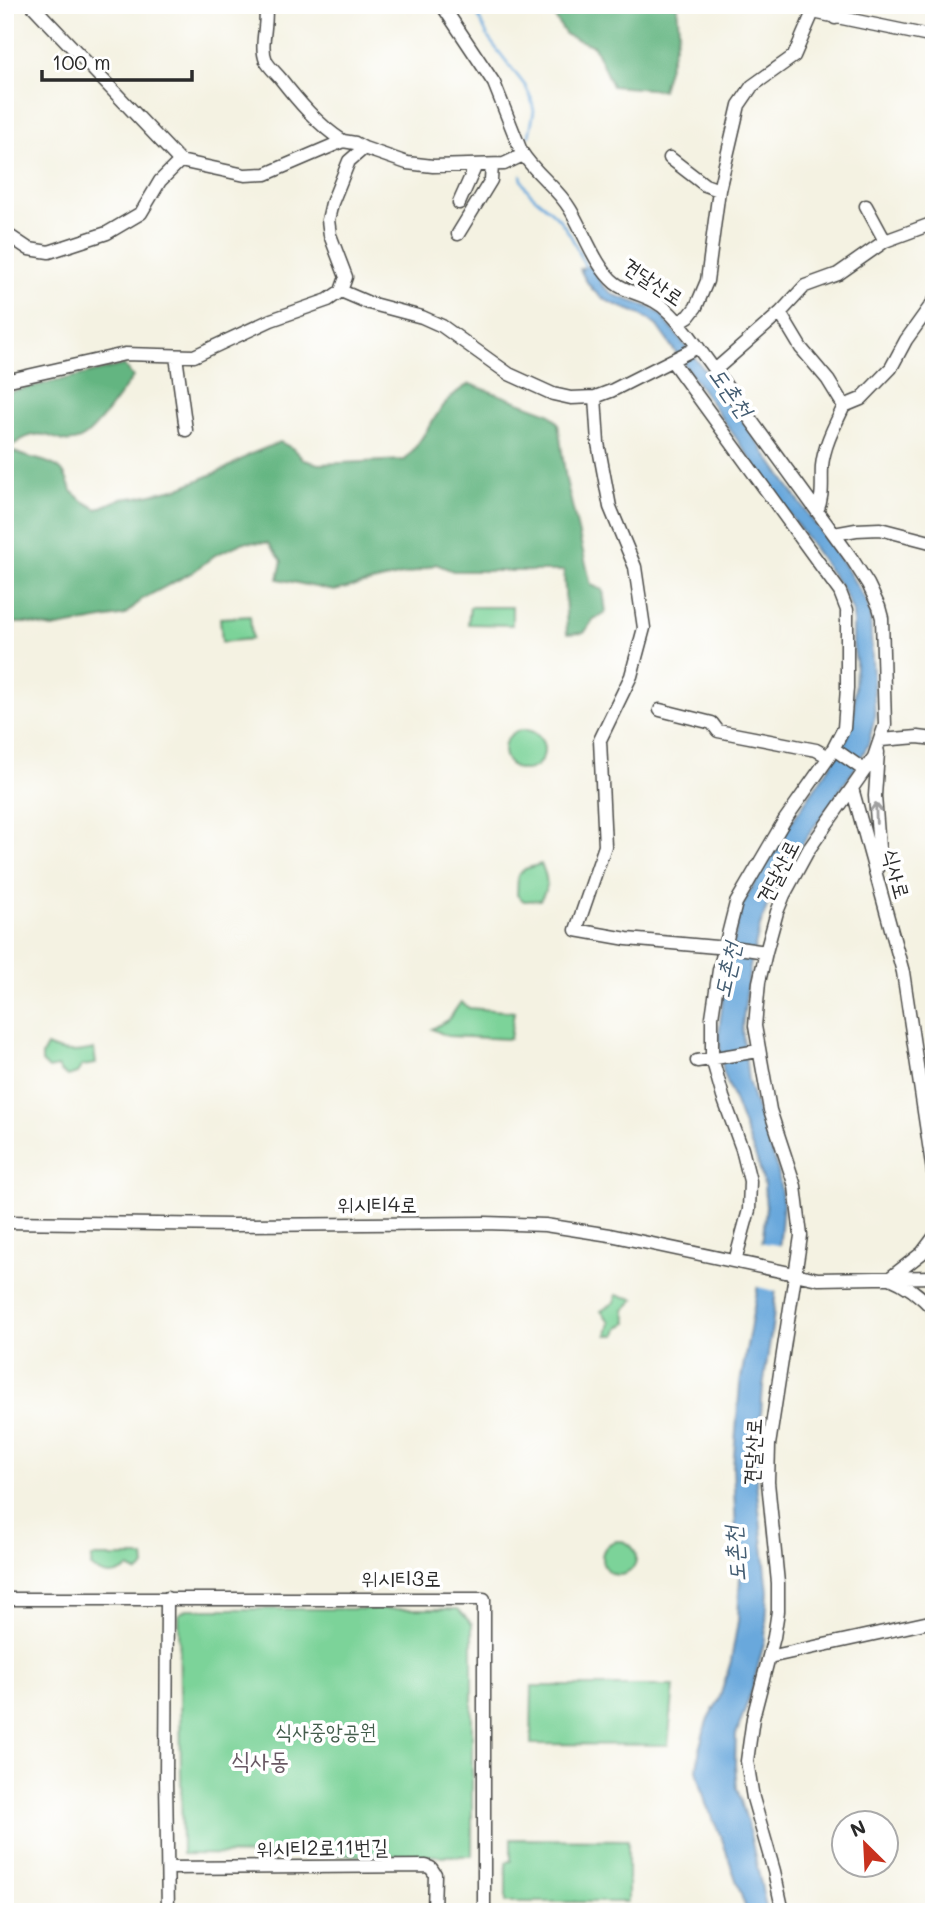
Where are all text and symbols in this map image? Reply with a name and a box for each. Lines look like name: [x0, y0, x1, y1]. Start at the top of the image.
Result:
scale bar: [42, 38, 192, 82]
text: 100 m: [52, 48, 111, 75]
street label: 견달산로: [618, 251, 689, 311]
water label: 도촌천: [703, 360, 762, 425]
one-way arrow: [869, 801, 882, 824]
street label: 견달산로: [749, 835, 804, 908]
street label: 식사로: [878, 846, 917, 902]
water label: 도촌천: [706, 937, 747, 1000]
street label: 위시티4로: [337, 1190, 417, 1217]
street label: 견달산로: [736, 1417, 767, 1486]
water label: 도촌천: [716, 1523, 751, 1583]
street label: 위시티3로: [361, 1564, 441, 1591]
park label: 식사중앙공원: [275, 1717, 377, 1744]
district label: 식사동: [231, 1744, 289, 1775]
north arrow: [830, 1808, 900, 1878]
text: N: [846, 1814, 870, 1842]
street label: 위시티2로11번길: [256, 1832, 388, 1861]

